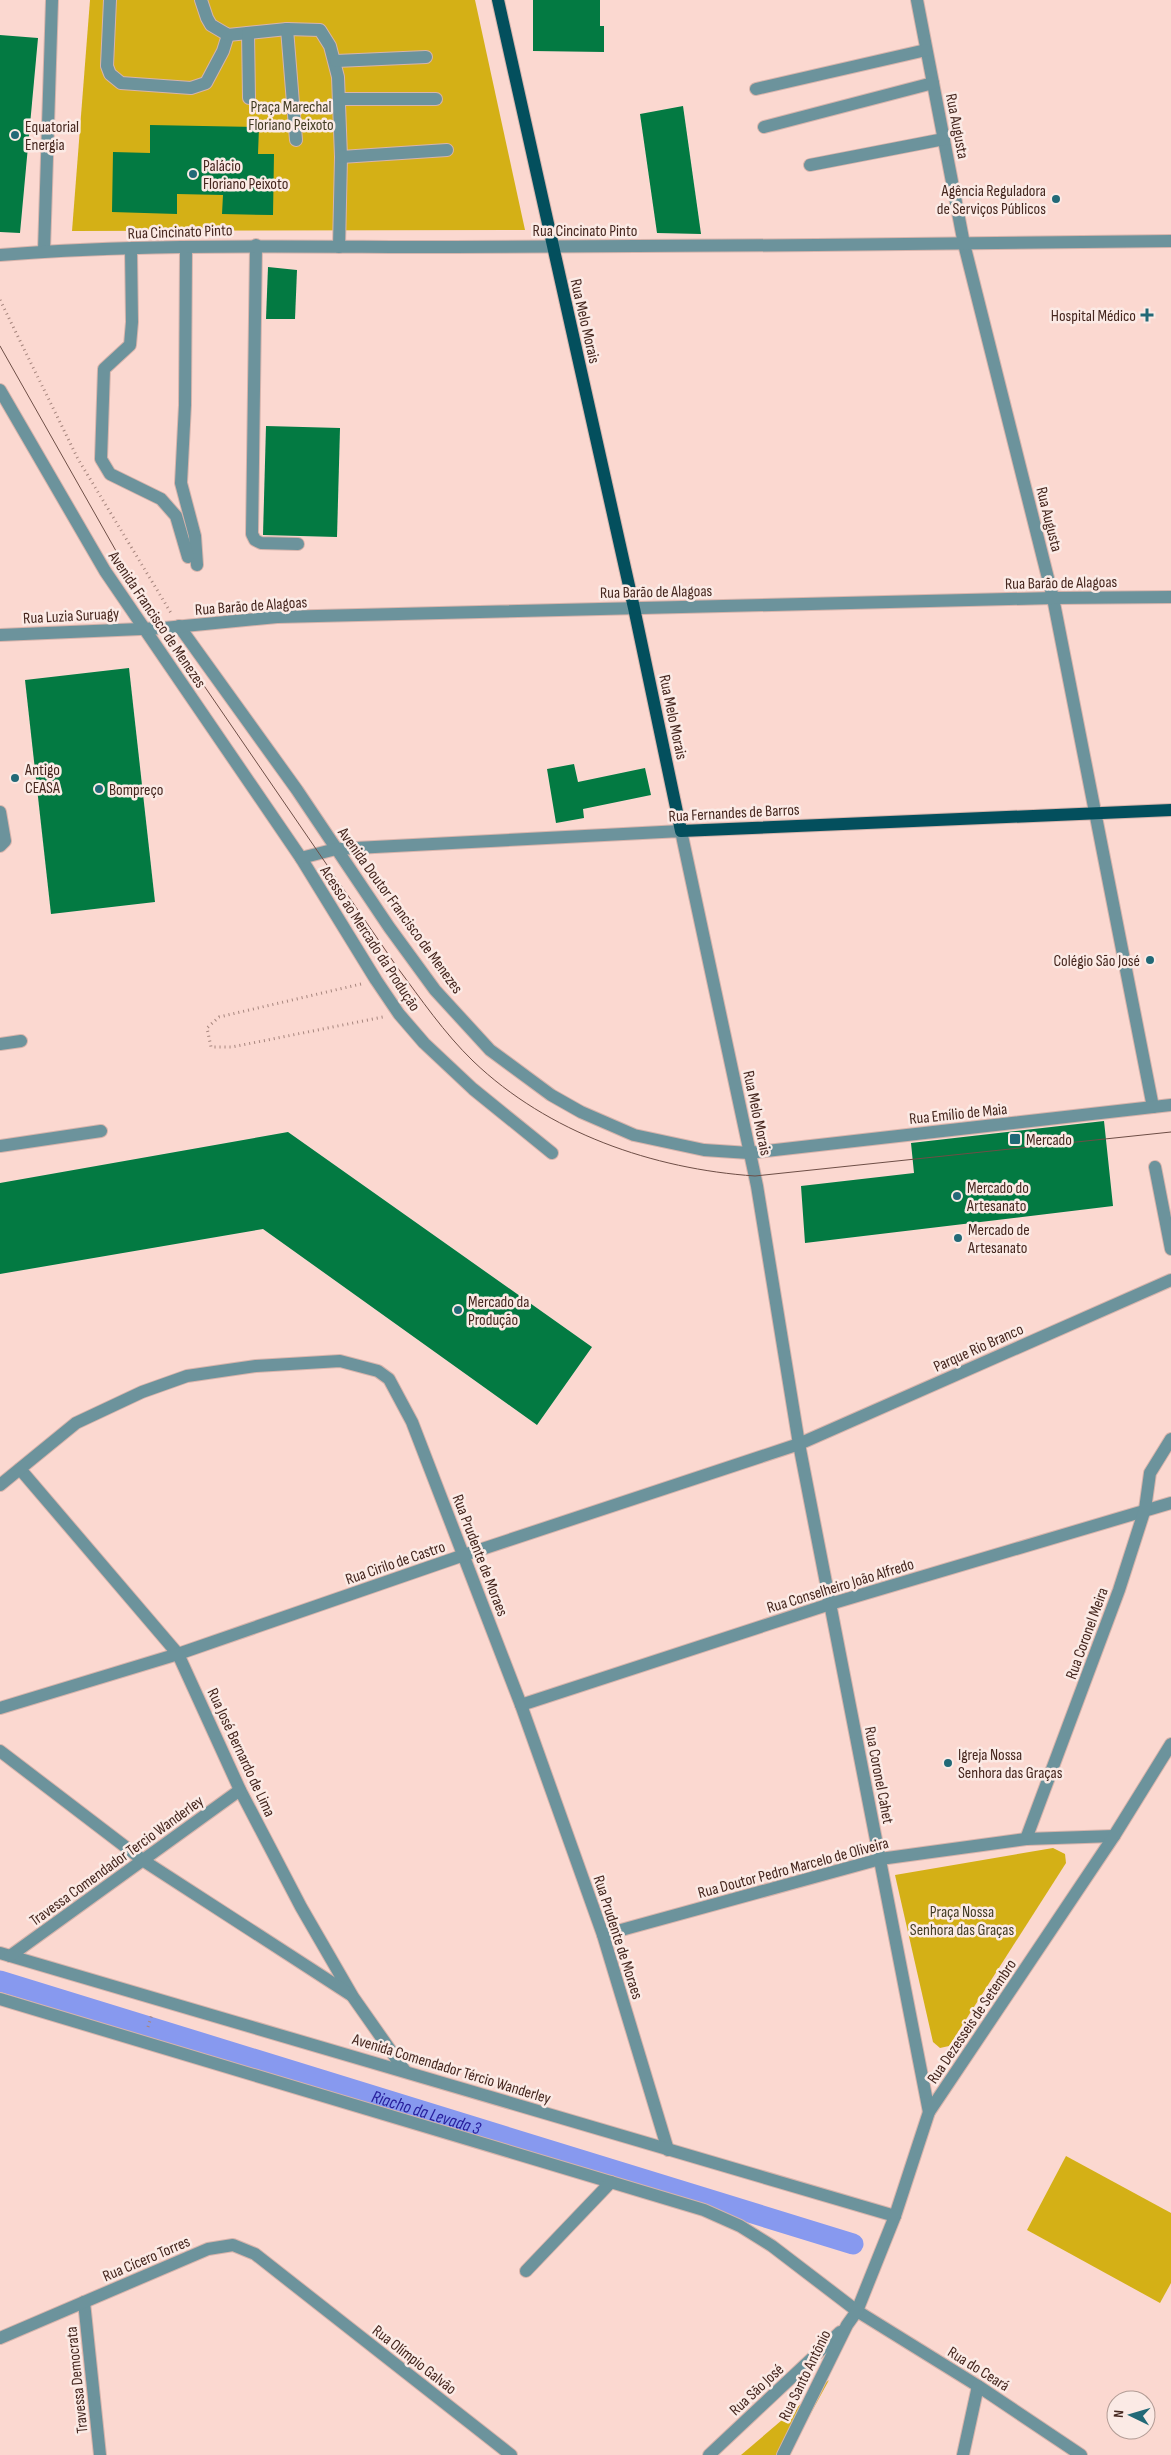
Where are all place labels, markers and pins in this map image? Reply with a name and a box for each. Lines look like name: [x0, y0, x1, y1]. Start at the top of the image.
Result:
place label: Equatorial Energia: [25, 118, 79, 155]
marker: Equatorial Energia: [9, 129, 21, 141]
place label: Palácio Floriano Peixoto: [203, 157, 288, 194]
marker: Palácio Floriano Peixoto: [187, 168, 199, 180]
place label: Agência Reguladora de Serviços Públicos: [937, 182, 1046, 219]
marker: Agência Reguladora de Serviços Públicos: [1050, 193, 1062, 205]
place label: Hospital Médico: [1051, 307, 1136, 326]
marker: Hospital Médico: [1140, 308, 1154, 322]
place label: Antigo CEASA: [24, 761, 60, 798]
marker: Antigo CEASA: [9, 772, 21, 784]
place label: Bompreço: [109, 781, 163, 800]
marker: Bompreço: [93, 783, 105, 795]
place label: Colégio São José: [1054, 952, 1140, 971]
marker: Colégio São José: [1144, 954, 1156, 966]
place label: Mercado: [1026, 1131, 1072, 1150]
marker: Mercado: [1008, 1132, 1022, 1146]
place label: Mercado do Artesanato: [966, 1179, 1029, 1216]
marker: Mercado do Artesanato: [951, 1190, 963, 1202]
place label: Mercado de Artesanato: [967, 1221, 1030, 1258]
marker: Mercado de Artesanato: [952, 1232, 964, 1244]
place label: Mercado da Produção: [468, 1293, 529, 1330]
marker: Mercado da Produção: [452, 1304, 464, 1316]
place label: Igreja Nossa Senhora das Graças: [958, 1746, 1063, 1783]
marker: Igreja Nossa Senhora das Graças: [942, 1757, 954, 1769]

